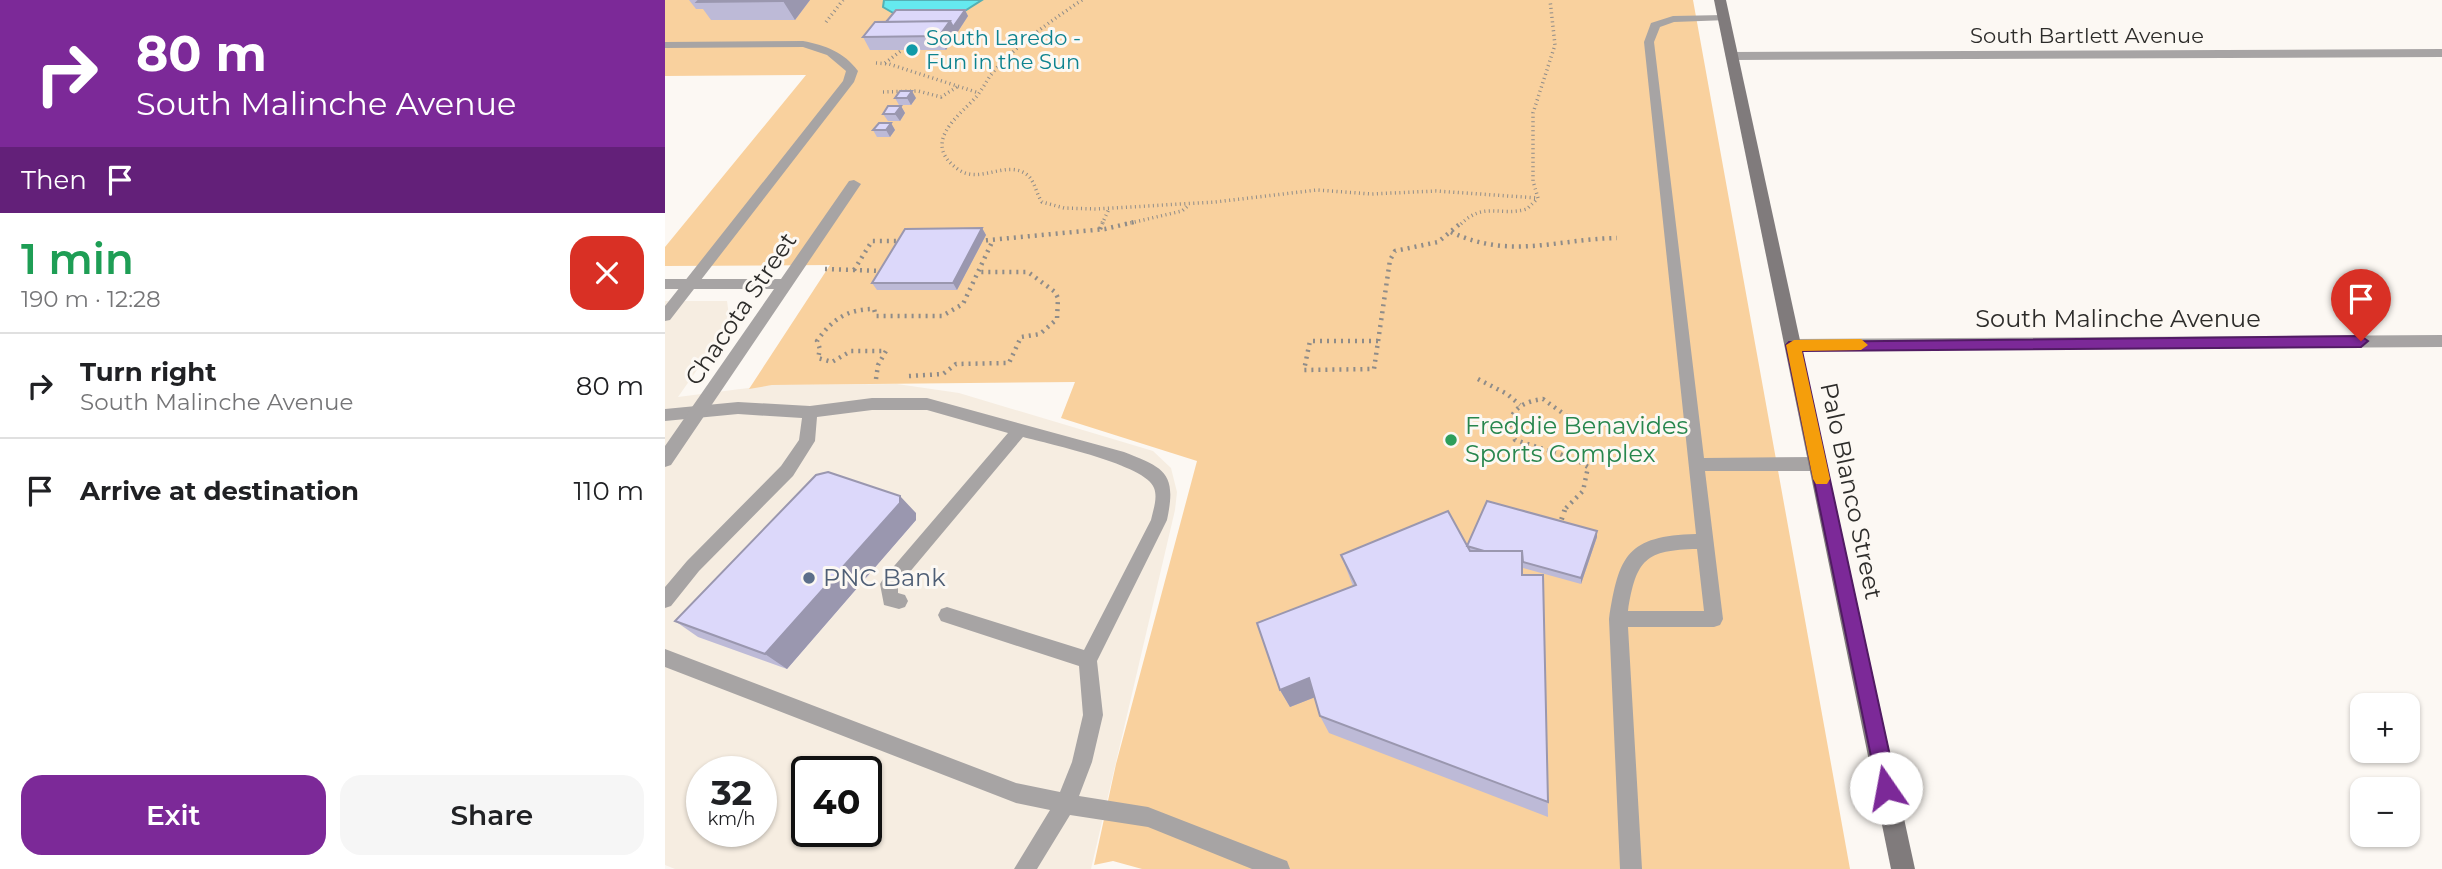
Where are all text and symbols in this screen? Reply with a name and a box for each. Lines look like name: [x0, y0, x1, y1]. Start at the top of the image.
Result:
street label: South Bartlett Avenue: [1970, 23, 2204, 48]
text: 80 m: [136, 24, 267, 83]
place label: South Laredo - Fun in the Sun: [926, 25, 1081, 74]
icon: right: [21, 28, 112, 119]
marker: South Laredo - Fun in the Sun: [904, 42, 920, 58]
text: South Malinche Avenue: [136, 84, 516, 123]
icon: arrive: [101, 161, 139, 199]
text: Then: [21, 164, 87, 196]
street label: Chacota Street: [679, 227, 803, 391]
text: 1 min: [21, 233, 134, 285]
button: close: [570, 236, 644, 310]
pin: [2331, 269, 2391, 341]
icon: arrive: [2342, 280, 2380, 318]
text: 190 m · 12:28: [21, 285, 161, 313]
street label: South Malinche Avenue: [1975, 304, 2261, 333]
text: Turn right: [80, 356, 216, 388]
icon: right: [21, 367, 59, 405]
text: 80 m: [576, 370, 644, 402]
street label: Palo Blanco Street: [1814, 380, 1889, 602]
text: South Malinche Avenue: [80, 388, 353, 416]
place label: Freddie Benavides Sports Complex: [1465, 411, 1688, 468]
marker: Freddie Benavides Sports Complex: [1443, 432, 1459, 448]
icon: arrive: [21, 472, 59, 510]
text: Arrive at destination: [80, 475, 359, 507]
text: 110 m: [574, 475, 644, 507]
place label: PNC Bank: [823, 563, 946, 592]
marker: PNC Bank: [801, 570, 817, 586]
map controls: [2350, 693, 2420, 847]
button: +: [2350, 693, 2420, 763]
position arrow: [1849, 751, 1923, 825]
speed limit sign: 40: [791, 756, 882, 847]
text: 32: [711, 771, 752, 814]
button: Exit: [21, 775, 326, 855]
button: Share: [340, 775, 644, 855]
button: −: [2350, 777, 2420, 847]
text: km/h: [707, 808, 756, 830]

